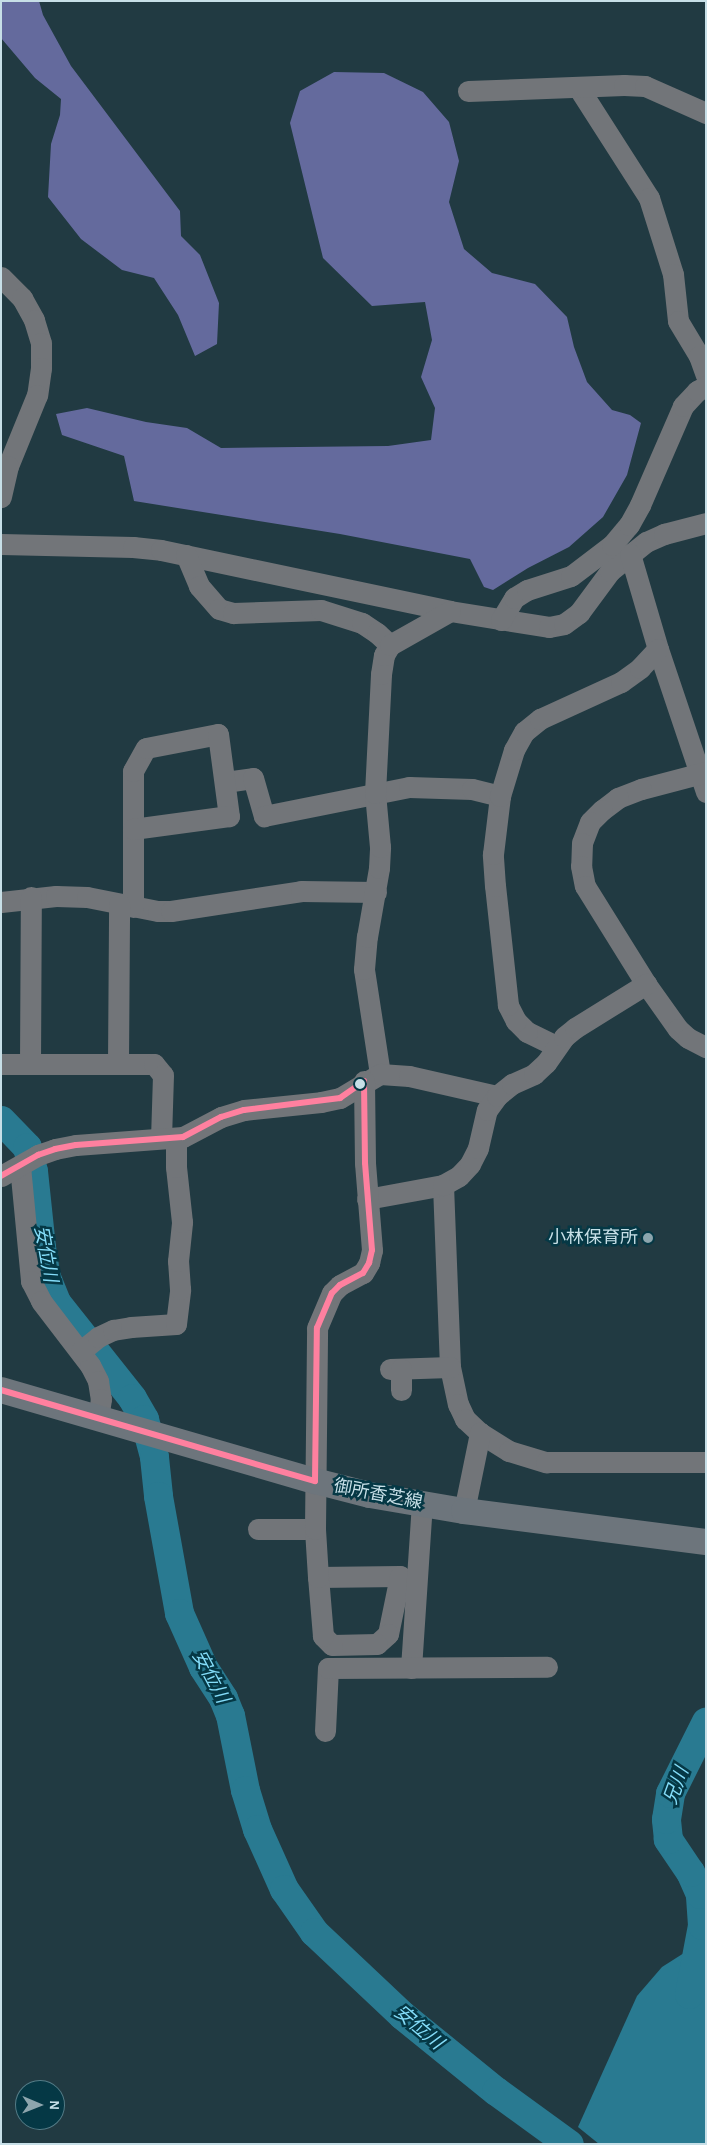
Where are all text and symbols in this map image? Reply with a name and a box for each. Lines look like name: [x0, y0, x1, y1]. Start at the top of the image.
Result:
unlabelled marker: [355, 1079, 365, 1089]
water label: 安位川: [29, 1224, 61, 1284]
place label: 小林保育所: [548, 1227, 638, 1249]
marker: 小林保育所: [642, 1232, 654, 1244]
street label: 御所香芝線: [332, 1476, 424, 1514]
water label: 安位川: [187, 1646, 233, 1708]
water label: 兄川: [660, 1764, 694, 1808]
water label: 安位川: [389, 2001, 447, 2055]
north arrow: [15, 2080, 65, 2130]
text: N: [47, 2100, 61, 2110]

